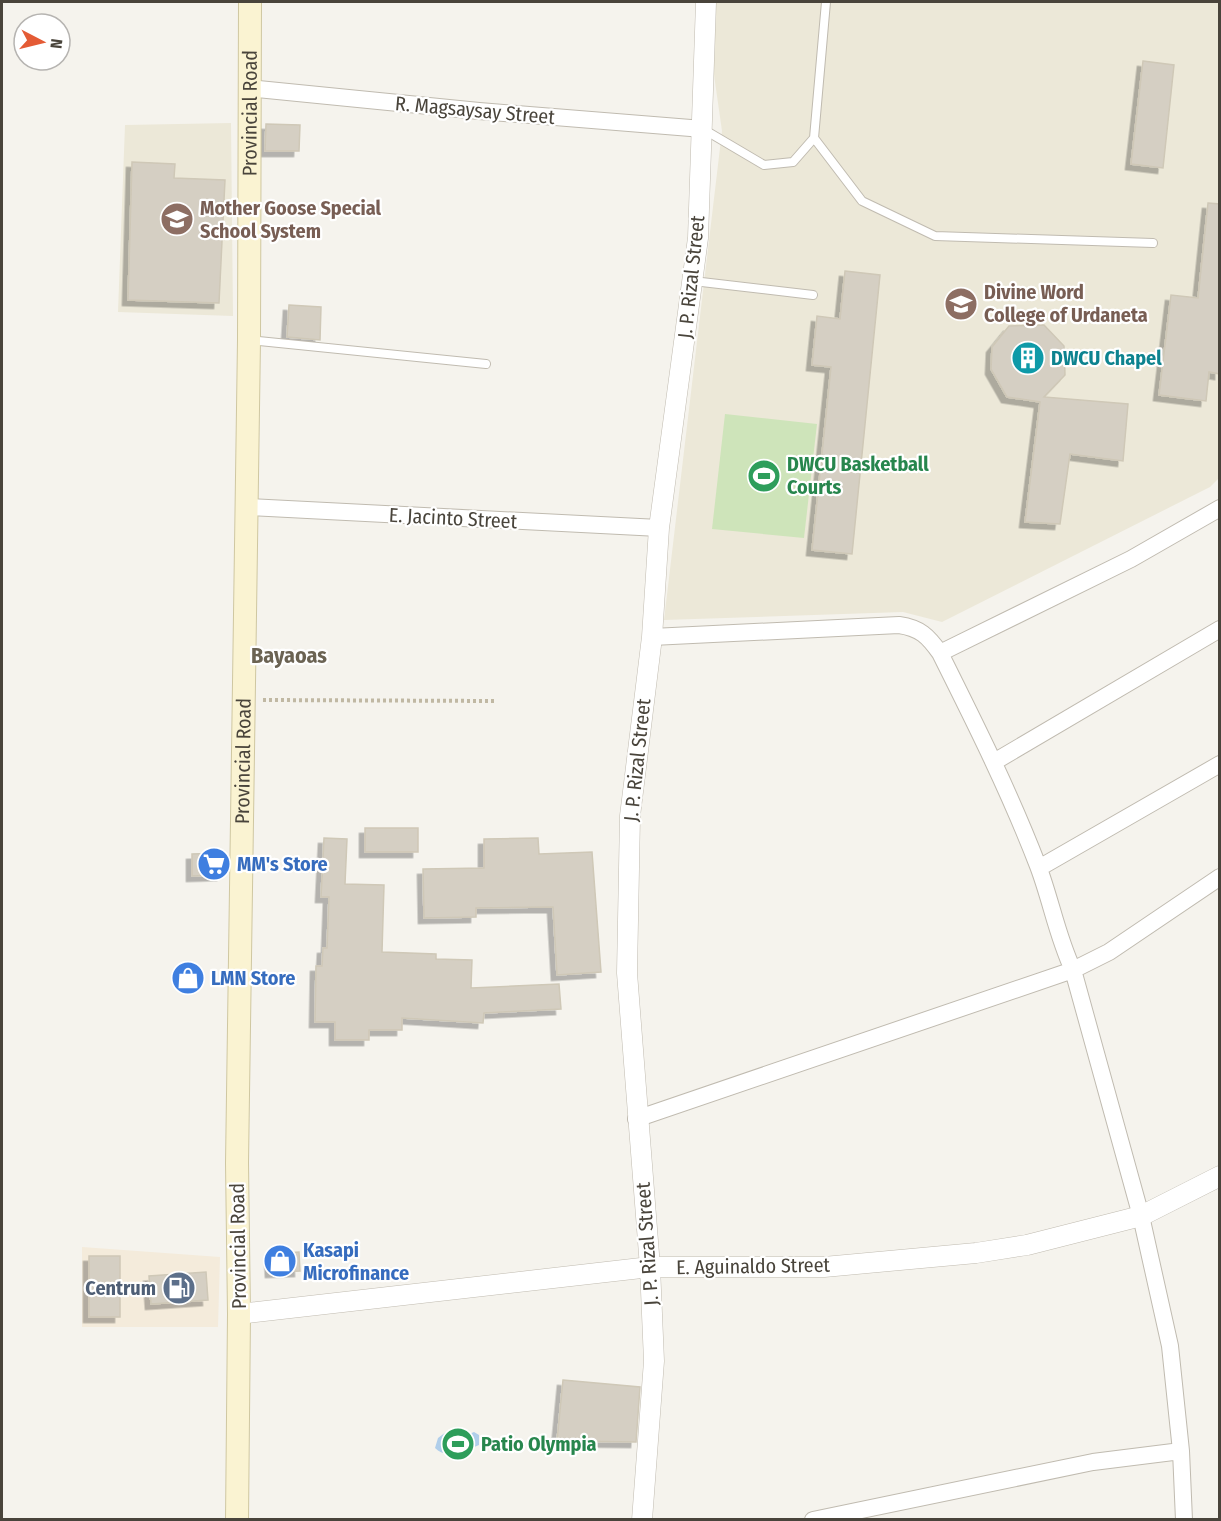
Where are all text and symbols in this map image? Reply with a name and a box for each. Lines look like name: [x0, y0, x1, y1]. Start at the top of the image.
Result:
north arrow: [12, 12, 72, 72]
text: N: [46, 38, 66, 50]
street label: Provincial Road: [237, 50, 262, 176]
street label: R. Magsaysay Street: [394, 91, 556, 129]
place label: Mother Goose Special School System: [200, 196, 381, 243]
school or university icon: Mother Goose Special School System: [159, 201, 195, 237]
street label: J. P. Rizal Street: [673, 214, 709, 340]
place label: Divine Word College of Urdaneta: [984, 280, 1148, 327]
school or university icon: Divine Word College of Urdaneta: [943, 286, 979, 322]
building icon: DWCU Chapel: [1010, 340, 1046, 376]
place label: DWCU Chapel: [1051, 346, 1162, 370]
place label: DWCU Basketball Courts: [787, 452, 929, 499]
sports icon: DWCU Basketball Courts: [746, 458, 782, 494]
street label: E. Jacinto Street: [388, 503, 518, 533]
district label: Bayaoas: [251, 642, 327, 669]
street label: J. P. Rizal Street: [619, 697, 655, 823]
street label: Provincial Road: [230, 698, 256, 824]
supermarket icon: MM's Store: [196, 846, 232, 882]
place label: MM's Store: [237, 852, 328, 876]
shop icon: LMN Store: [170, 960, 206, 996]
place label: LMN Store: [211, 966, 295, 990]
street label: J. P. Rizal Street: [631, 1181, 663, 1307]
street label: Provincial Road: [225, 1183, 251, 1309]
place label: Kasapi Microfinance: [303, 1238, 409, 1285]
shop icon: Kasapi Microfinance: [262, 1243, 298, 1279]
street label: E. Aguinaldo Street: [676, 1253, 831, 1279]
fuel station icon: Centrum: [161, 1270, 197, 1306]
place label: Centrum: [85, 1276, 156, 1300]
sports icon: Patio Olympia: [440, 1426, 476, 1462]
place label: Patio Olympia: [481, 1432, 597, 1456]

